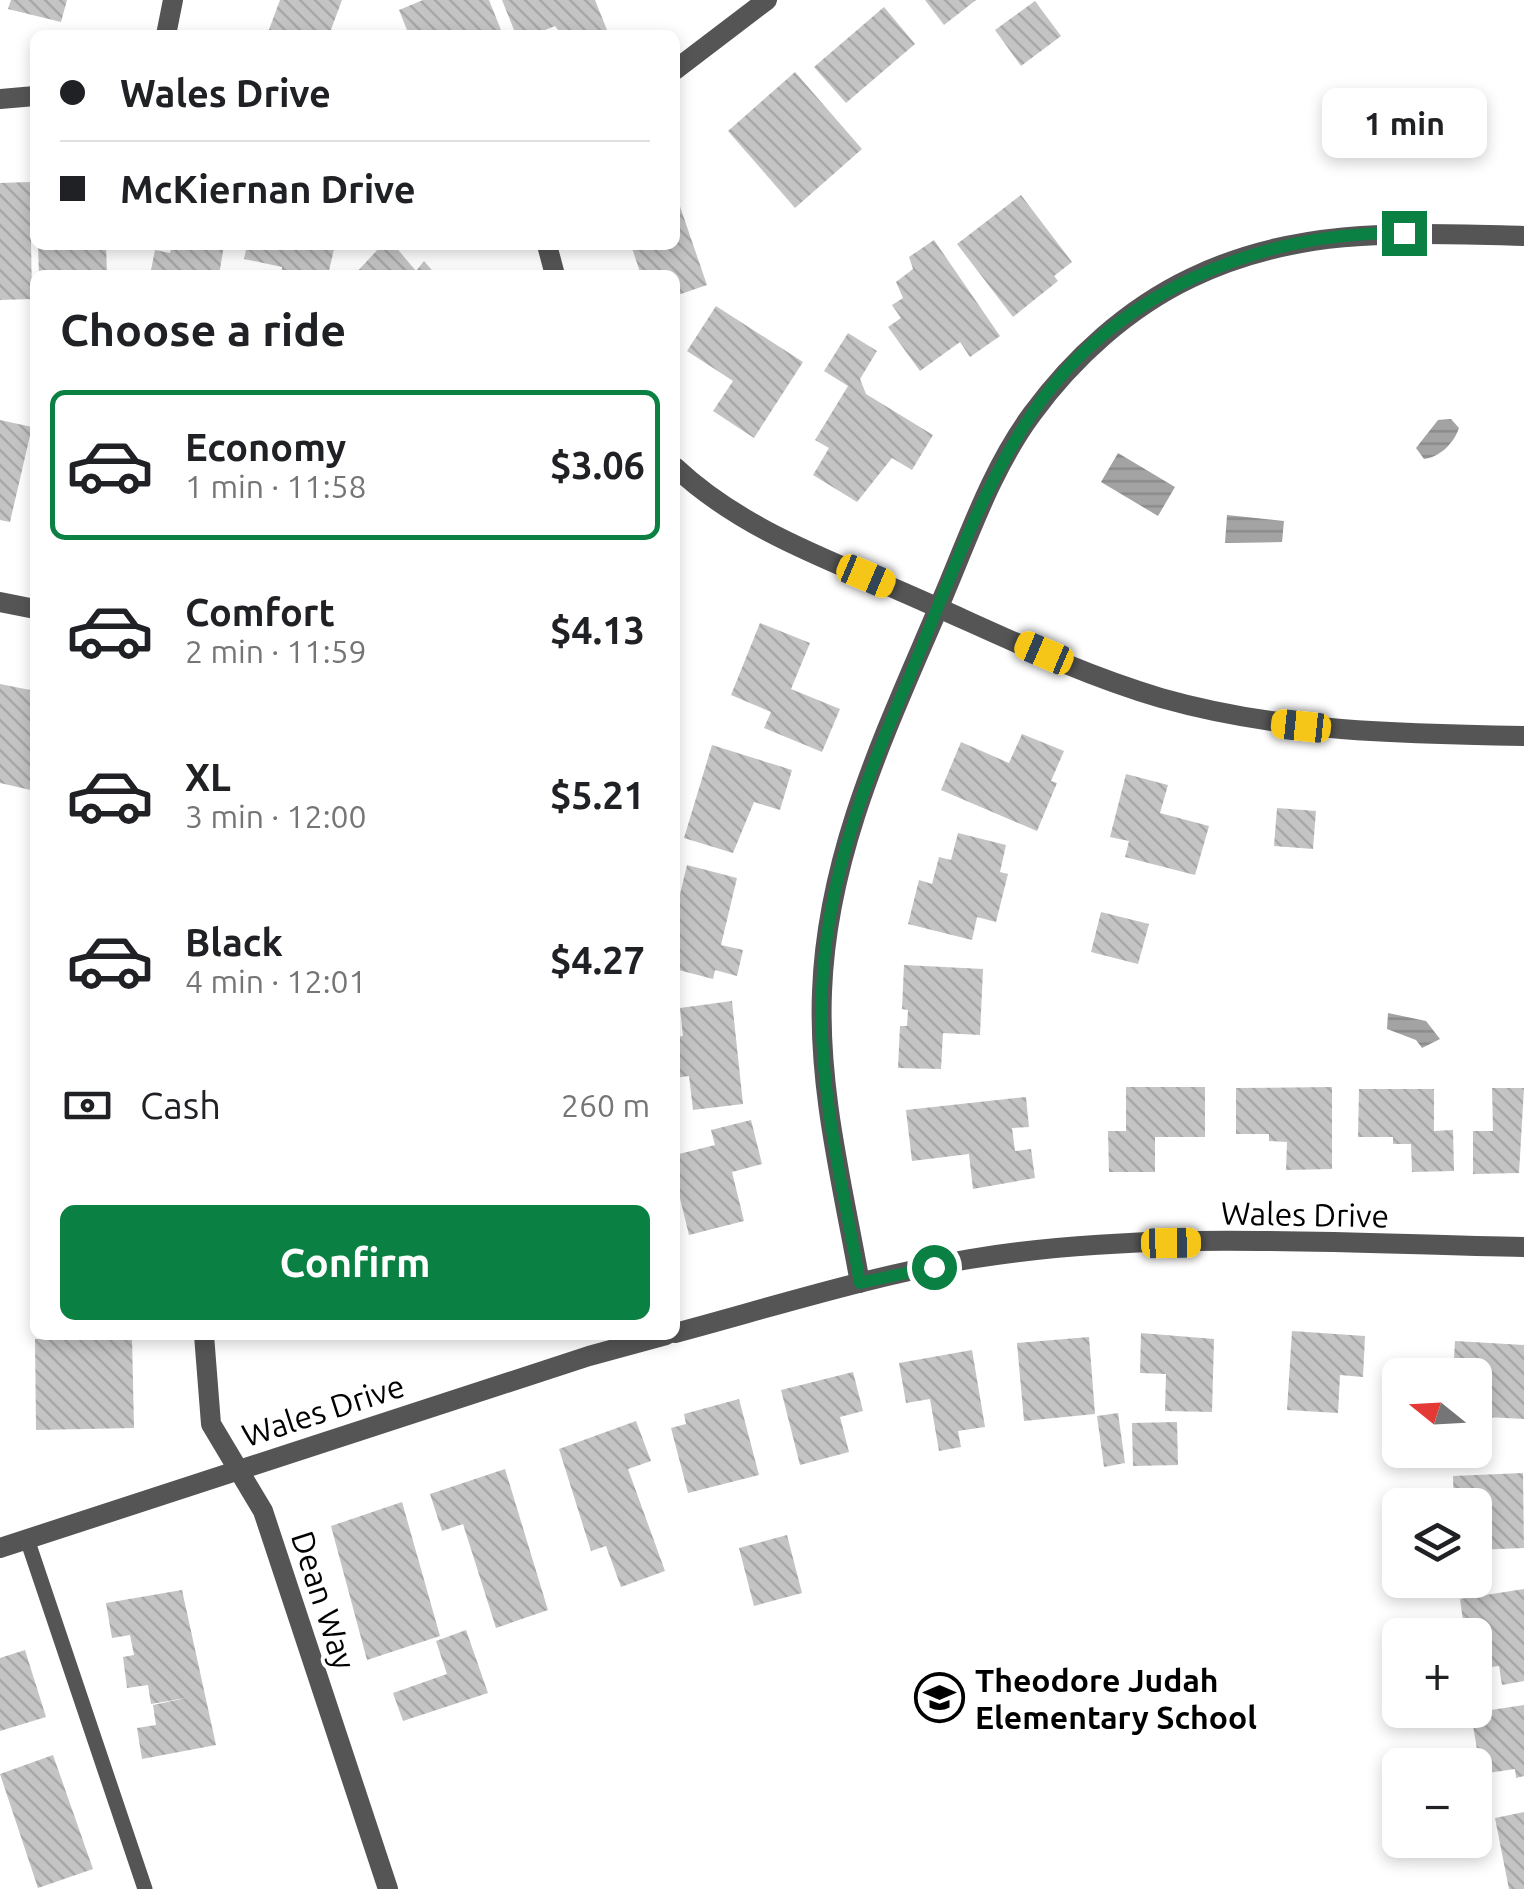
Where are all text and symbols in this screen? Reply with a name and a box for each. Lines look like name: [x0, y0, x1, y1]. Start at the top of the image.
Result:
text: Wales Drive: [120, 72, 331, 114]
callout: 1 min: [1322, 88, 1486, 158]
text: 1 min: [1364, 105, 1445, 141]
text: McKiernan Drive: [120, 168, 416, 210]
route end: [1382, 211, 1427, 256]
text: Choose a ride: [60, 304, 346, 355]
icon: car: [65, 420, 155, 510]
text: Economy: [185, 426, 346, 468]
text: $3.06: [550, 444, 645, 486]
text: 1 min · 11:58: [185, 468, 367, 504]
car: [833, 550, 899, 602]
icon: car: [65, 585, 155, 675]
text: Comfort: [185, 591, 335, 633]
text: $4.13: [550, 609, 645, 651]
car: [1011, 627, 1077, 679]
text: 2 min · 11:59: [185, 633, 367, 669]
car: [1270, 708, 1332, 744]
icon: car: [65, 750, 155, 840]
text: XL: [185, 756, 231, 798]
text: $5.21: [550, 774, 645, 816]
text: 3 min · 12:00: [185, 798, 367, 834]
icon: car: [65, 915, 155, 1005]
text: Black: [185, 921, 283, 963]
text: $4.27: [550, 939, 645, 981]
text: 4 min · 12:01: [185, 963, 367, 999]
icon: cash: [60, 1078, 115, 1133]
text: Cash: [140, 1084, 221, 1126]
text: 260 m: [561, 1087, 650, 1123]
street label: Wales Drive: [1221, 1195, 1389, 1233]
button: Confirm: [60, 1205, 650, 1320]
car: [1141, 1227, 1201, 1259]
route start: [912, 1245, 957, 1290]
north arrow: [1382, 1358, 1492, 1468]
map controls: [1382, 1358, 1492, 1858]
street label: Wales Drive: [237, 1367, 409, 1453]
button: layers: [1382, 1488, 1492, 1598]
street label: Dean Way: [285, 1526, 363, 1674]
button: +: [1382, 1618, 1492, 1728]
place label: Theodore Judah Elementary School: [975, 1662, 1257, 1735]
school or university icon: Theodore Judah Elementary School: [914, 1672, 966, 1724]
button: −: [1382, 1748, 1492, 1858]

